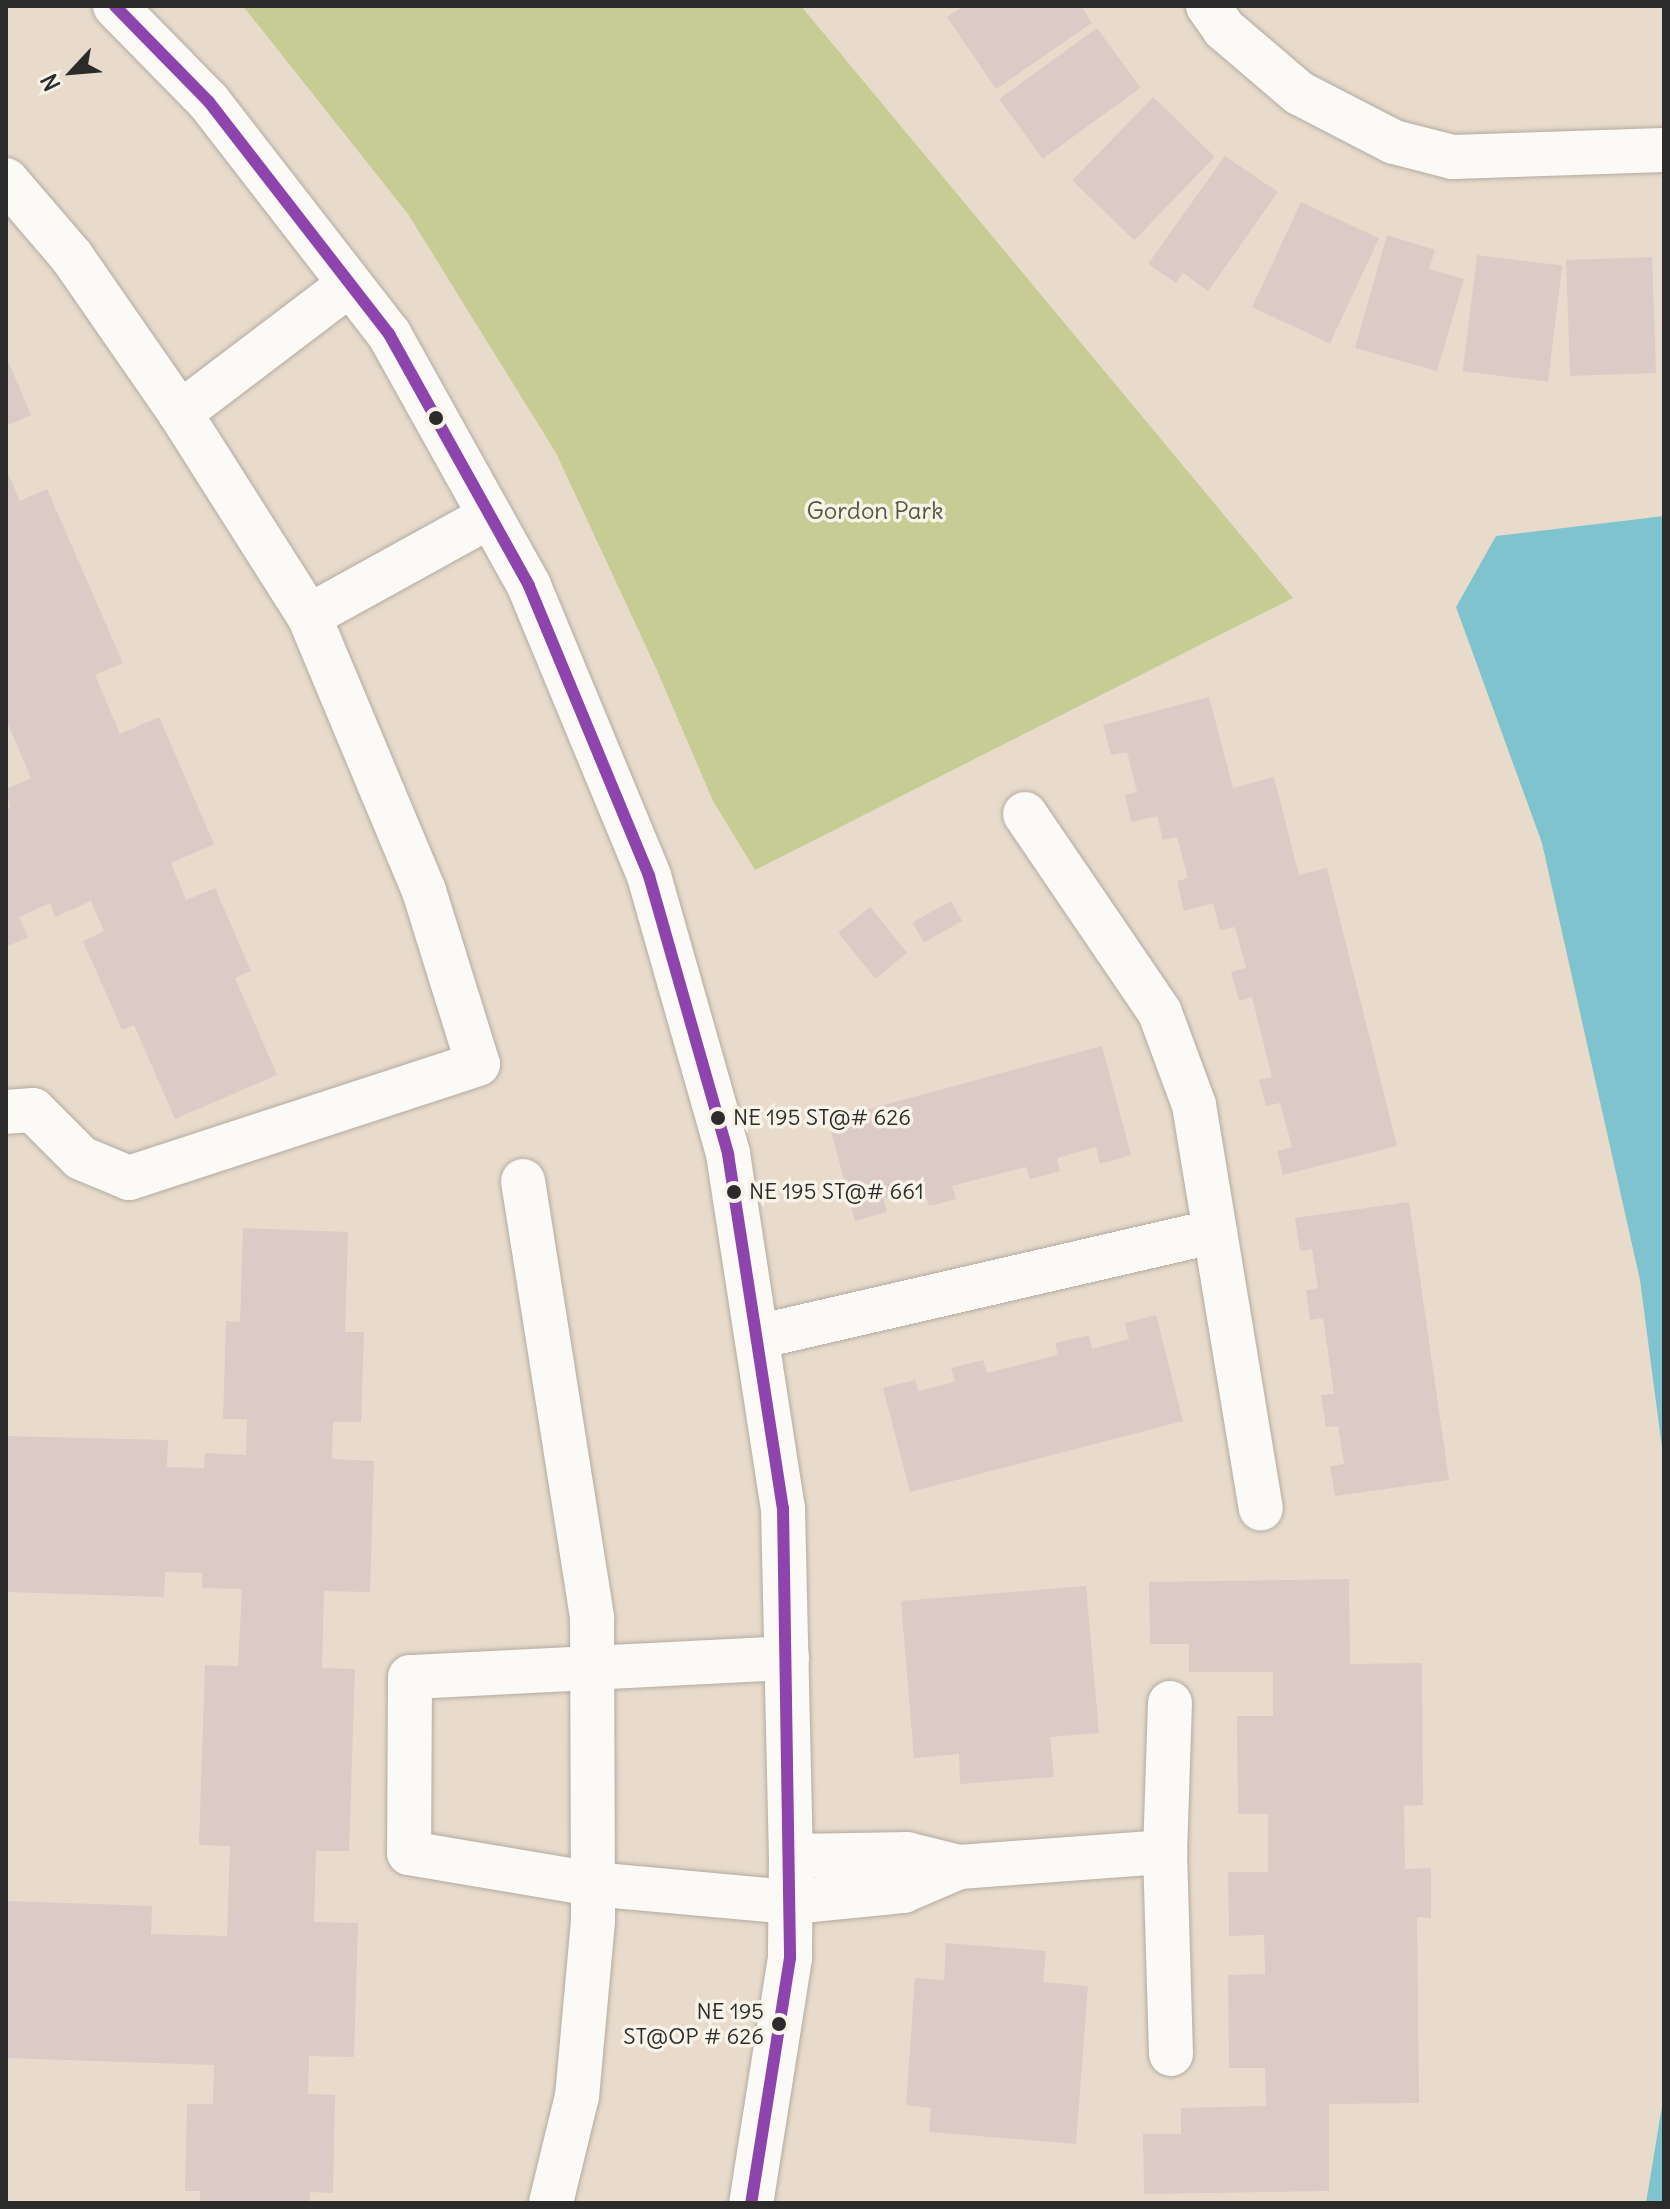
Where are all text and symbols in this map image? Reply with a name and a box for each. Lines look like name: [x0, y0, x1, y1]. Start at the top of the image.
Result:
north arrow: [32, 32, 112, 112]
text: N: [35, 70, 66, 95]
unlabelled marker: [428, 410, 444, 426]
park label: Gordon Park: [806, 497, 944, 525]
place label: NE 195 ST@# 626: [733, 1105, 911, 1131]
marker: NE 195 ST@# 626: [710, 1110, 726, 1126]
place label: NE 195 ST@# 661: [749, 1179, 924, 1205]
marker: NE 195 ST@# 661: [726, 1184, 742, 1200]
place label: NE 195 ST@OP # 626: [623, 1998, 764, 2050]
marker: NE 195 ST@OP # 626: [771, 2016, 787, 2032]

